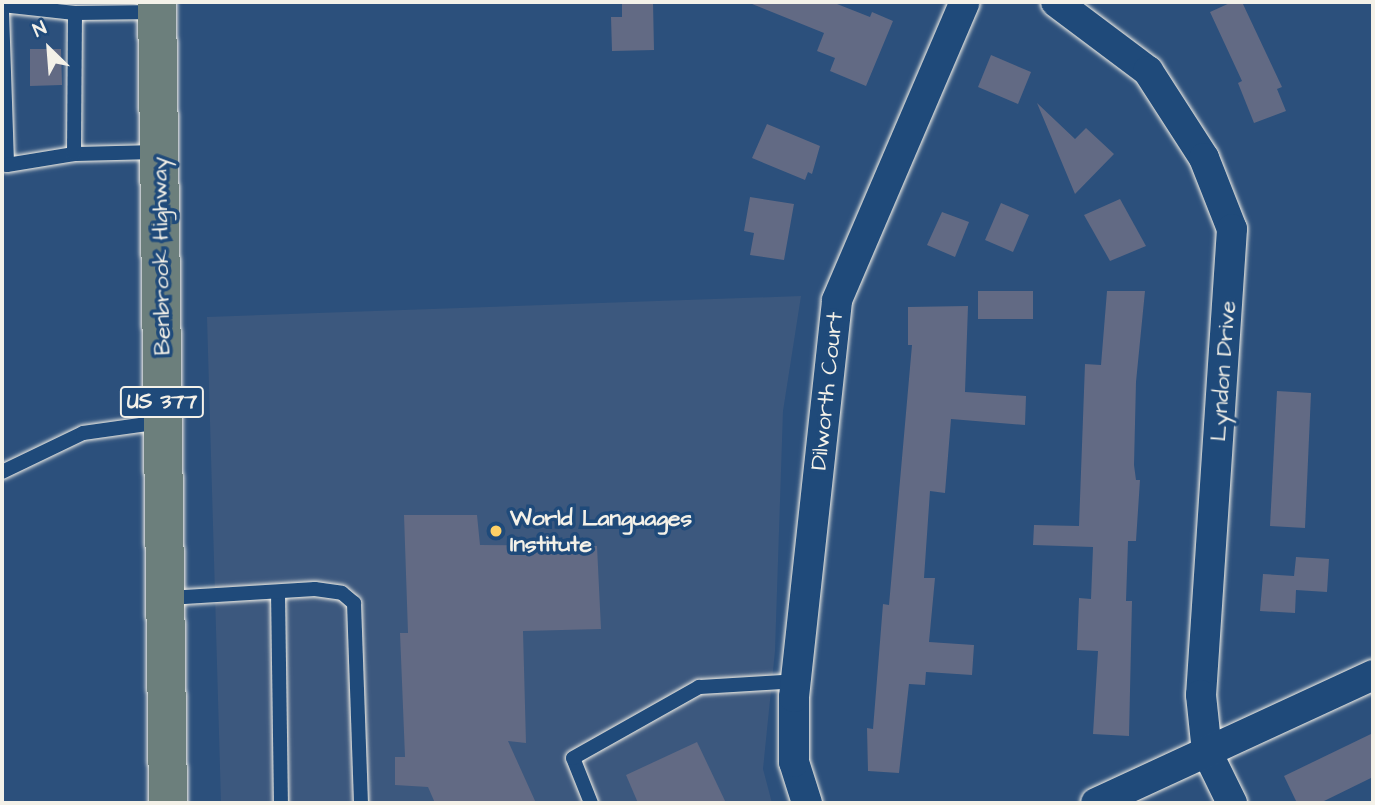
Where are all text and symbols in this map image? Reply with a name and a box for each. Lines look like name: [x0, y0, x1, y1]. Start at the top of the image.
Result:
north arrow: [14, 14, 84, 84]
text: N: [29, 15, 51, 44]
street label: Benbrook Highway: [145, 156, 177, 356]
street label: Lyndon Drive: [1204, 300, 1242, 442]
street label: Dilworth Court: [805, 310, 849, 472]
road number: US 377: [118, 384, 206, 420]
place label: World Languages Institute: [510, 504, 692, 558]
marker: World Languages Institute: [488, 523, 504, 539]

